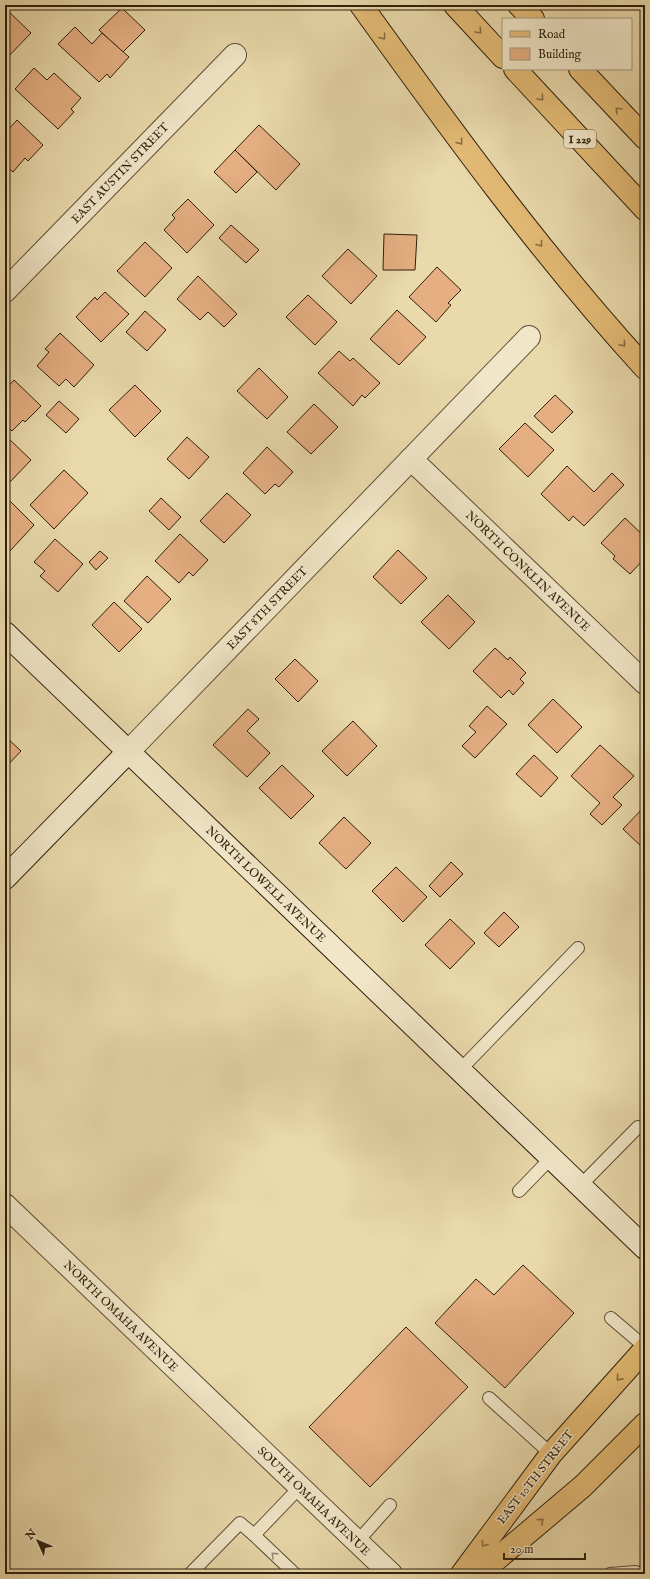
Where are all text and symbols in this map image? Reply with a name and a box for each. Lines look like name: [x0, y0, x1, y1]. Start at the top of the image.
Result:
legend: [502, 18, 632, 70]
one-way arrow: [474, 26, 482, 34]
text: Road: [538, 27, 566, 42]
one-way arrow: [379, 32, 386, 39]
text: Building: [538, 47, 582, 62]
one-way arrow: [536, 93, 543, 100]
one-way arrow: [616, 107, 623, 114]
street label: EAST AUSTIN STREET: [68, 120, 172, 227]
road number: I 229: [564, 130, 596, 148]
one-way arrow: [455, 137, 462, 144]
one-way arrow: [535, 240, 542, 247]
one-way arrow: [619, 339, 626, 346]
street label: NORTH CONKLIN AVENUE: [462, 508, 593, 635]
street label: EAST 8TH STREET: [224, 564, 311, 653]
street label: NORTH LOWELL AVENUE: [203, 823, 329, 946]
street label: NORTH OMAHA AVENUE: [60, 1258, 181, 1375]
one-way arrow: [617, 1373, 624, 1380]
street label: EAST 10TH STREET: [494, 1427, 577, 1527]
street label: SOUTH OMAHA AVENUE: [254, 1444, 373, 1559]
one-way arrow: [536, 1519, 544, 1526]
north arrow: [18, 1521, 58, 1561]
text: N: [22, 1526, 40, 1544]
scale bar: [504, 1535, 585, 1561]
one-way arrow: [482, 1539, 489, 1546]
text: 20 m: [510, 1542, 533, 1557]
one-way arrow: [271, 1552, 279, 1559]

